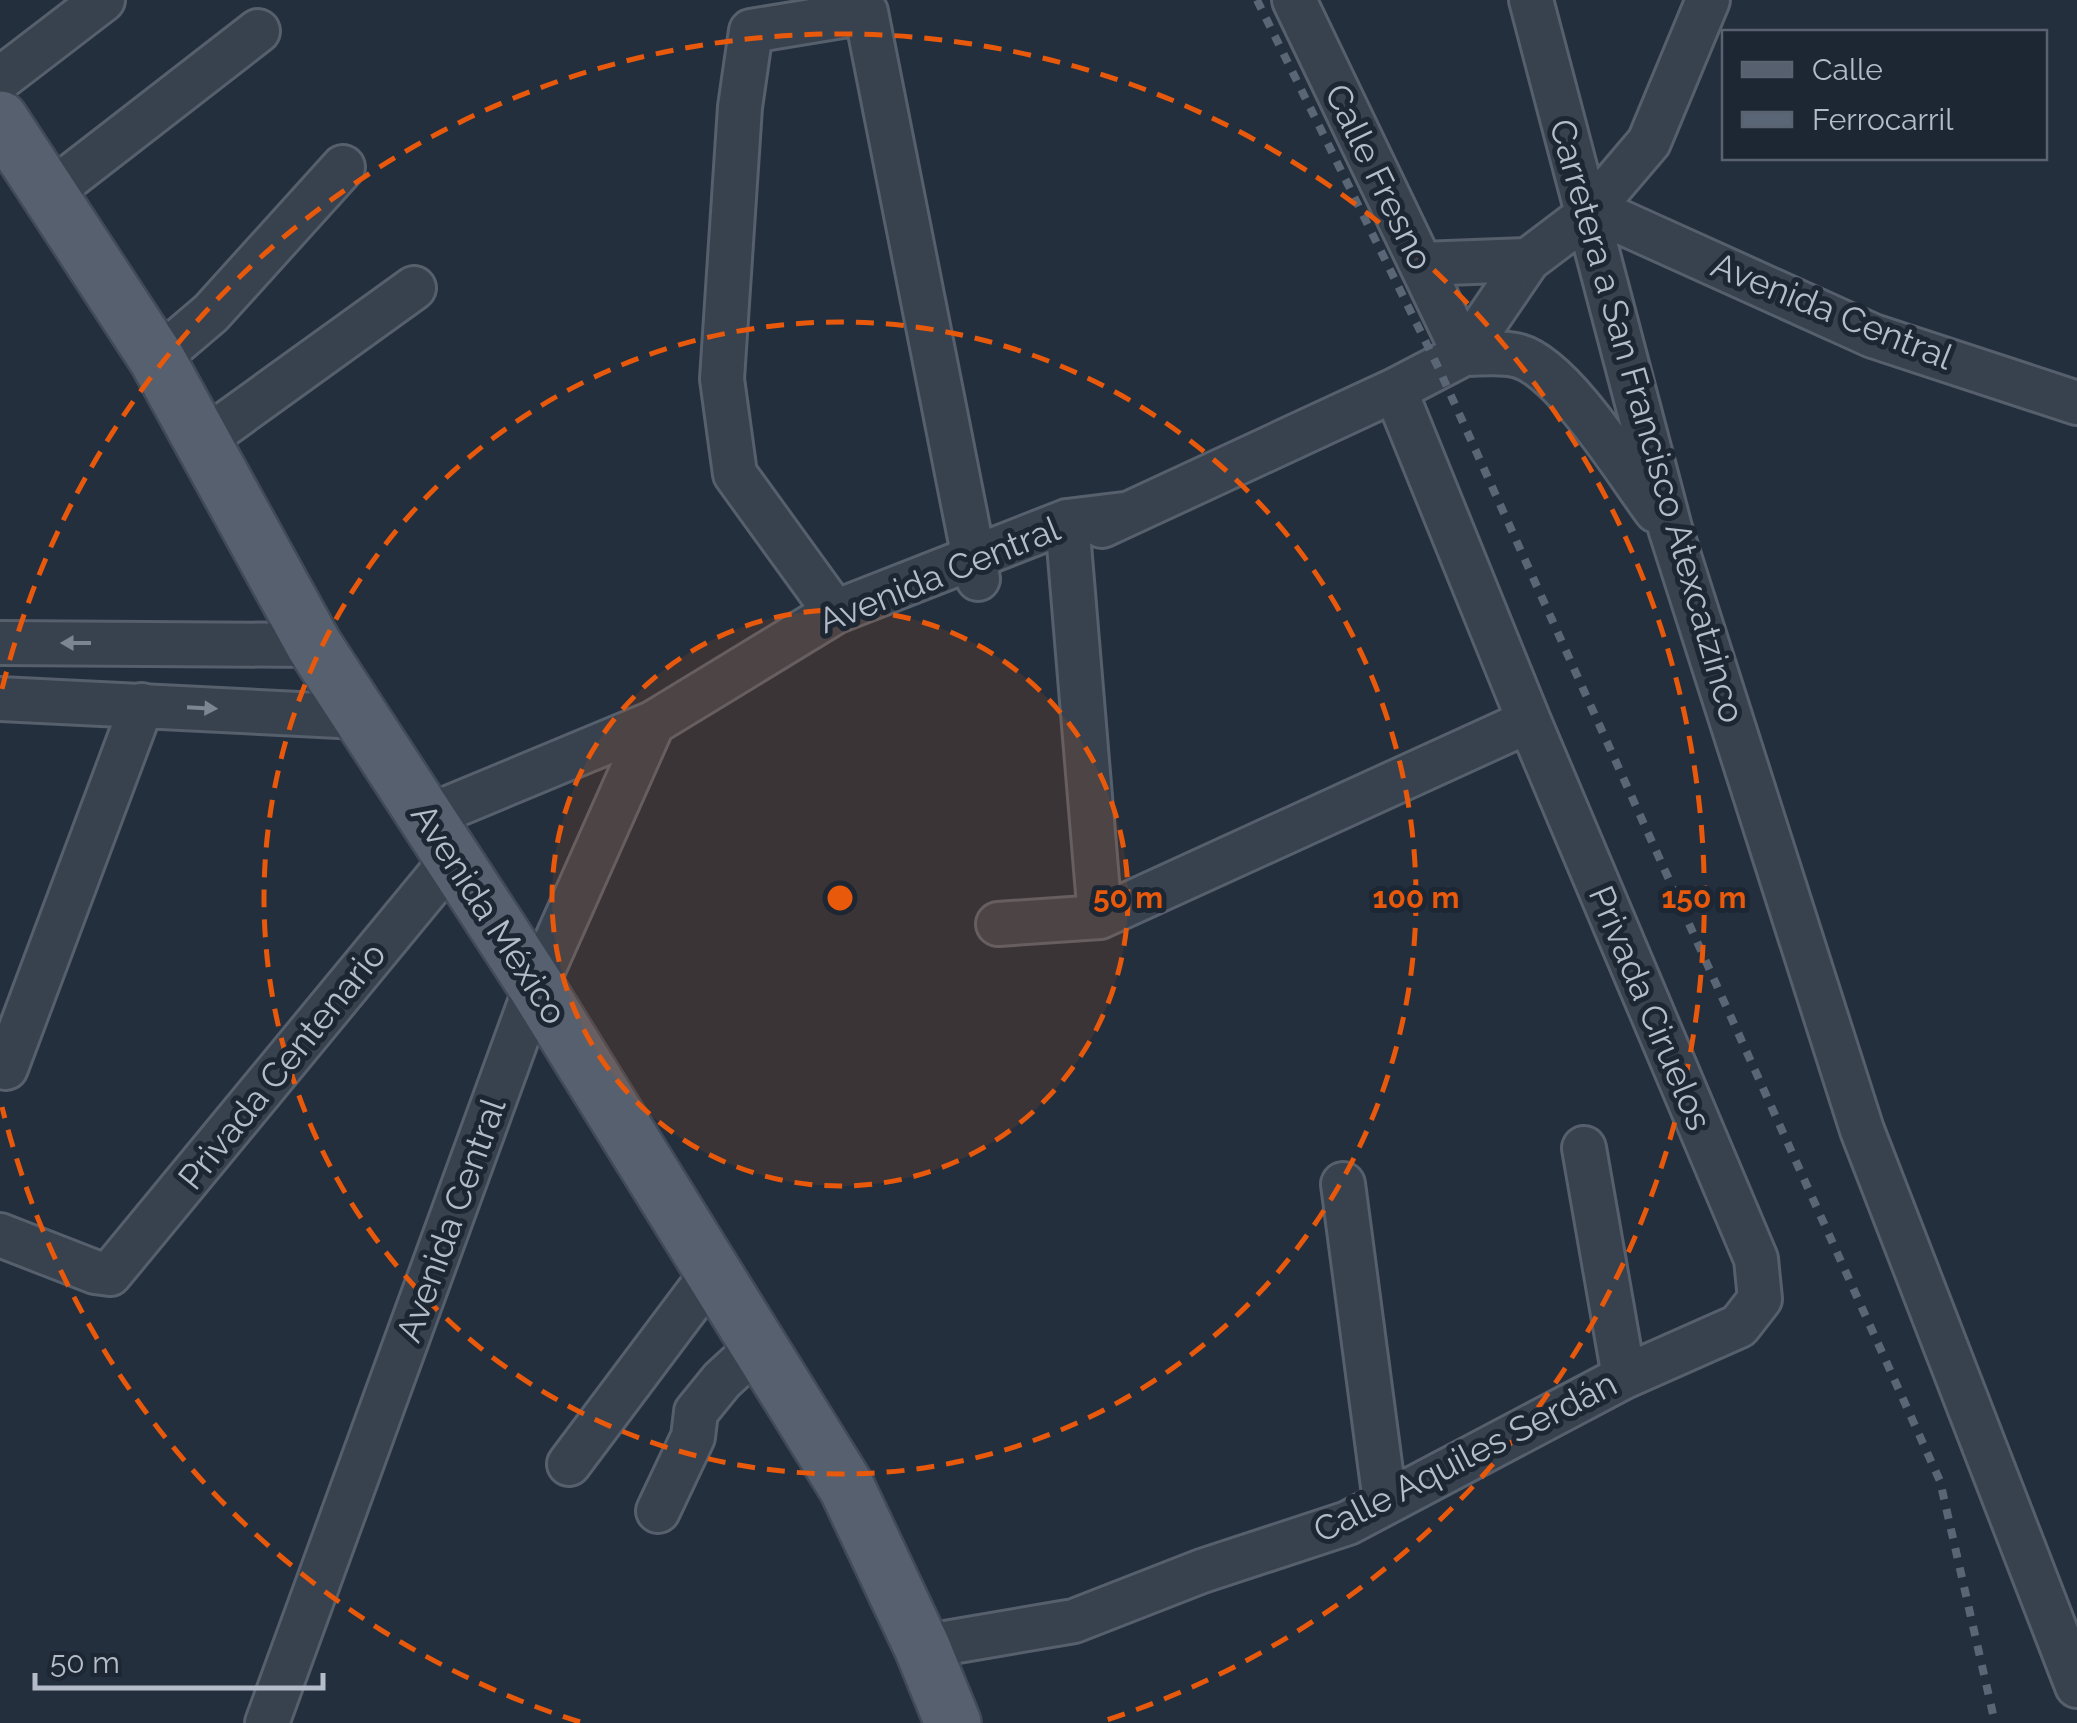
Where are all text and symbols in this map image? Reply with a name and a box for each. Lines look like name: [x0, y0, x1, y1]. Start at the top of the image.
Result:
legend: [1722, 30, 2047, 160]
text: Calle: [1812, 52, 1883, 87]
street label: Calle Fresno: [1317, 77, 1442, 276]
text: Ferrocarril: [1812, 102, 1954, 137]
street label: Carretera a San Francisco Atexcatzinco: [1542, 114, 1753, 727]
street label: Avenida Central: [1706, 244, 1959, 378]
street label: Avenida Central: [812, 507, 1066, 642]
one-way arrow: [60, 635, 92, 651]
one-way arrow: [187, 700, 219, 716]
street label: Avenida México: [403, 796, 576, 1032]
centre of rings: [822, 880, 858, 916]
text: 50 m: [1093, 880, 1163, 915]
text: 100 m: [1373, 880, 1459, 915]
street label: Privada Ciruelos: [1581, 880, 1720, 1136]
text: 150 m: [1662, 880, 1747, 915]
street label: Privada Centenario: [169, 934, 394, 1197]
street label: Avenida Central: [387, 1092, 514, 1347]
street label: Calle Aquiles Serdán: [1306, 1362, 1623, 1551]
scale bar: [35, 1628, 322, 1690]
text: 50 m: [50, 1645, 120, 1680]

